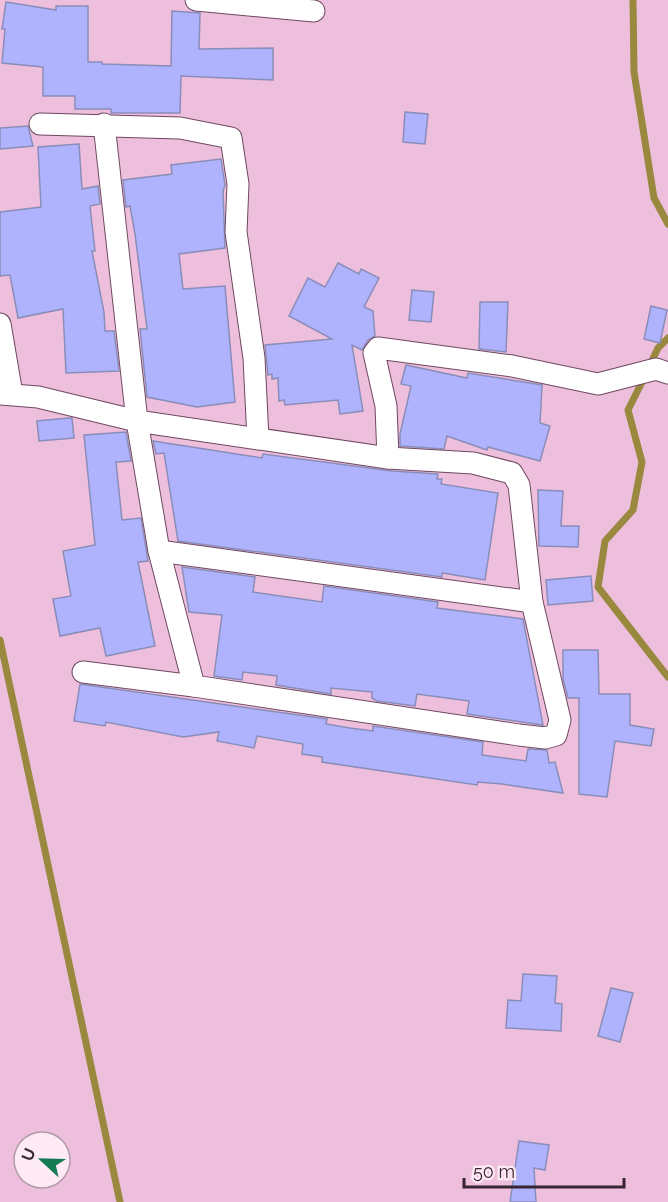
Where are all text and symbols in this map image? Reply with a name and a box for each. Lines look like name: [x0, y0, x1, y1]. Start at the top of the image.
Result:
north arrow: [12, 1130, 72, 1190]
text: U: [17, 1145, 40, 1164]
scale bar: [464, 1151, 624, 1189]
text: 50 m: [473, 1161, 515, 1182]

